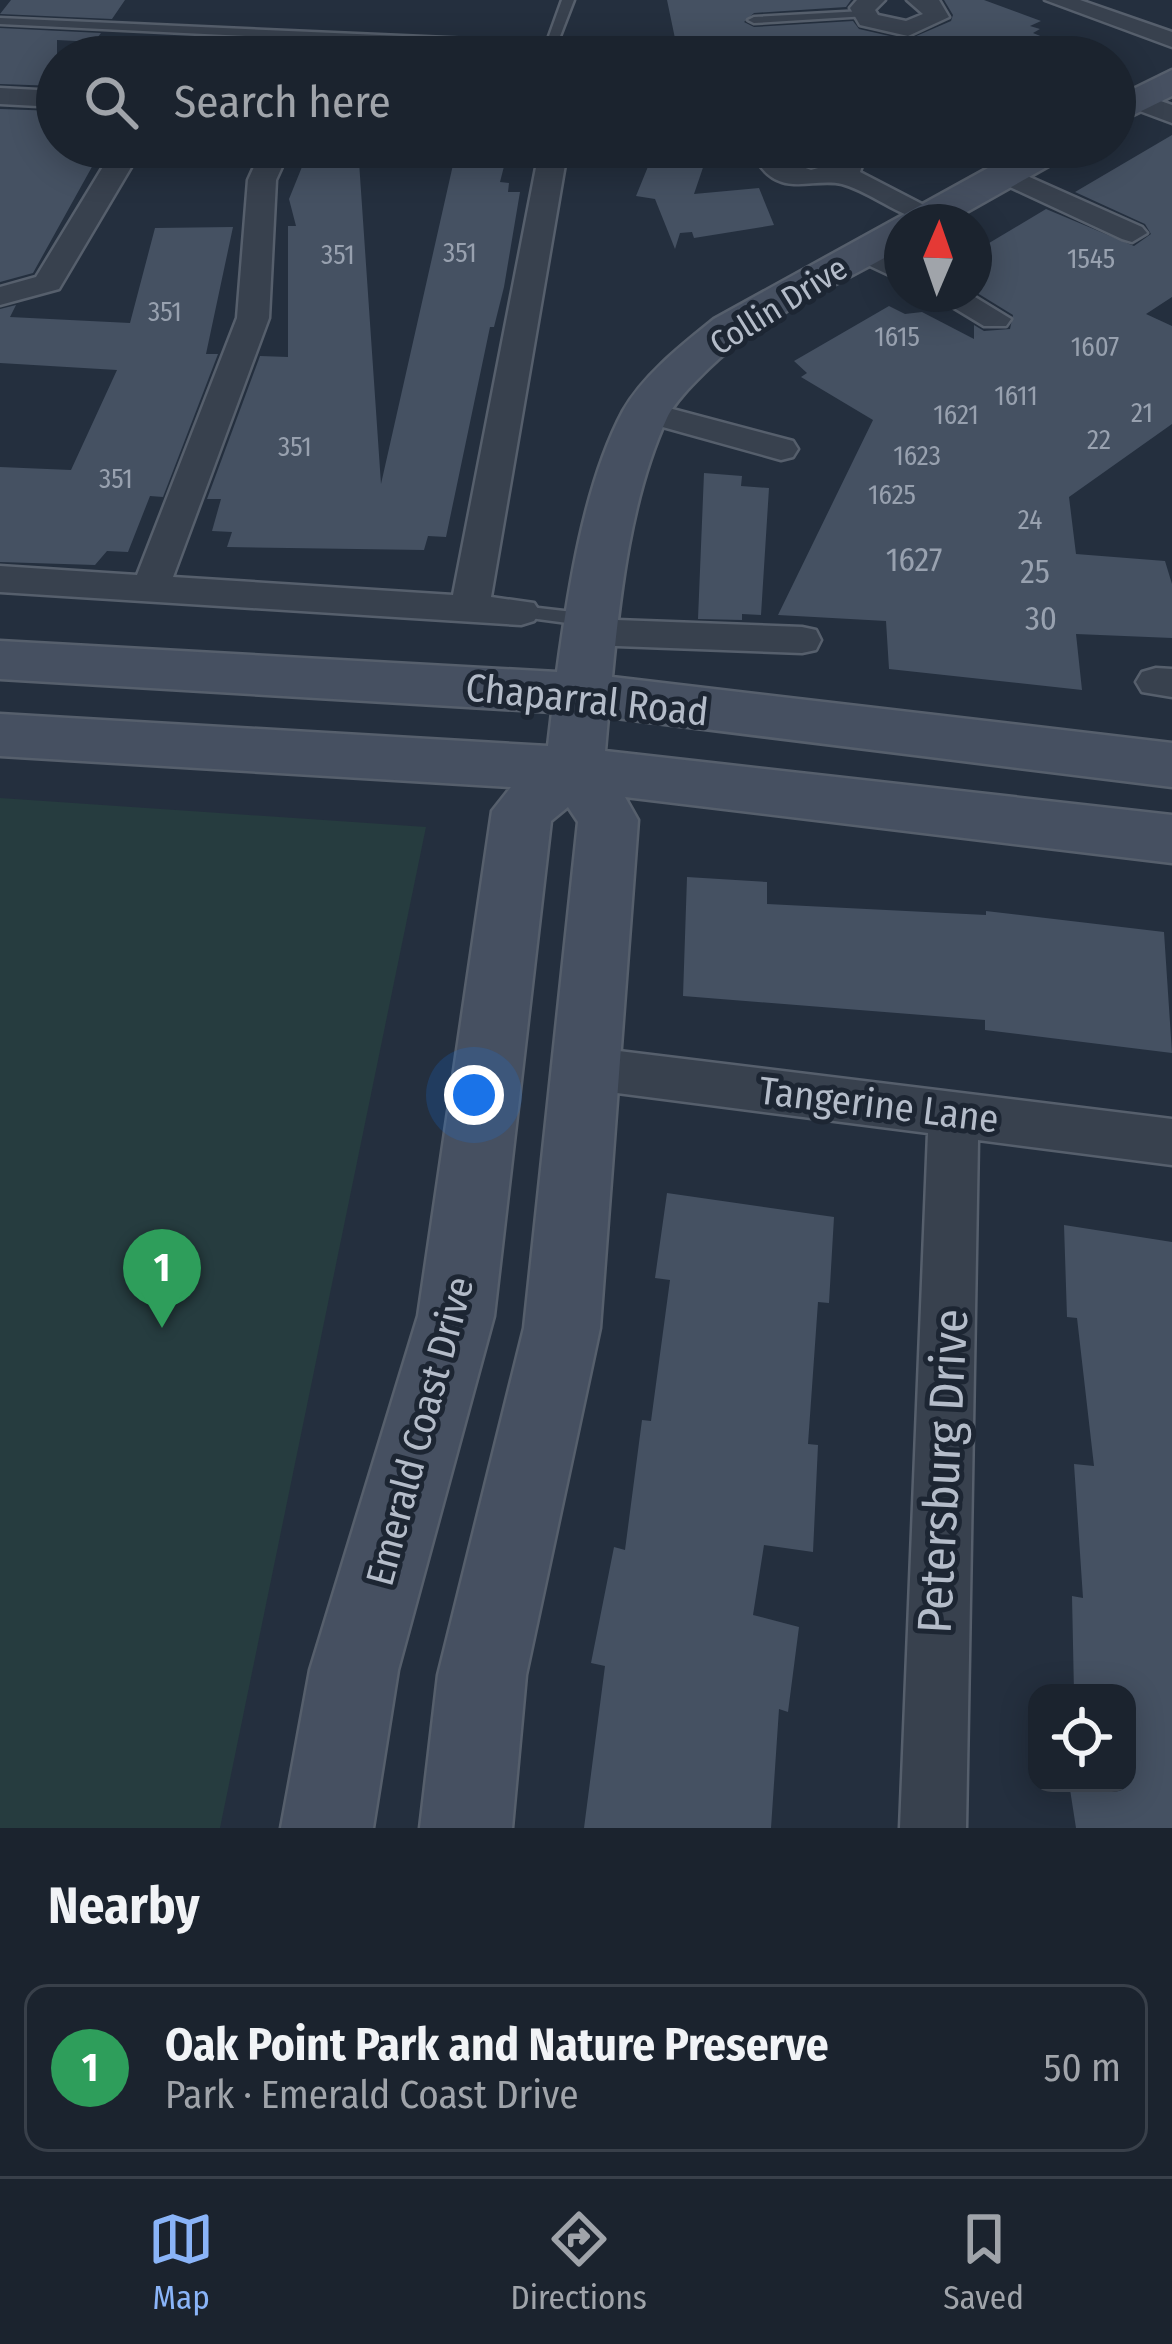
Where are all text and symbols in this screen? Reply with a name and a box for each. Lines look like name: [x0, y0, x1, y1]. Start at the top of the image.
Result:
search box: [36, 36, 1136, 168]
icon: search: [78, 69, 144, 135]
text: Search here: [174, 75, 391, 129]
north arrow: [884, 204, 992, 312]
house number: 351: [443, 237, 477, 269]
house number: 351: [321, 239, 355, 271]
house number: 1545: [1067, 243, 1115, 275]
street label: Collin Drive: [703, 248, 855, 364]
house number: 351: [148, 296, 182, 328]
house number: 1615: [874, 321, 920, 353]
house number: 1607: [1071, 331, 1119, 363]
house number: 1611: [994, 380, 1038, 412]
house number: 21: [1131, 397, 1153, 429]
house number: 1621: [933, 399, 979, 431]
house number: 22: [1087, 424, 1111, 456]
house number: 351: [278, 431, 312, 463]
house number: 1623: [893, 440, 941, 472]
house number: 351: [99, 463, 133, 495]
house number: 1625: [868, 479, 916, 511]
house number: 24: [1018, 504, 1042, 536]
house number: 1627: [886, 540, 942, 580]
house number: 25: [1020, 552, 1050, 592]
house number: 30: [1025, 599, 1057, 639]
street label: Chaparral Road: [463, 664, 710, 736]
your location: [444, 1065, 504, 1125]
street label: Tangerine Lane: [756, 1067, 1001, 1143]
pin: 1: [123, 1229, 201, 1328]
street label: Emerald Coast Drive: [357, 1272, 483, 1591]
street label: Petersburg Drive: [906, 1307, 980, 1635]
map controls: [1028, 1684, 1136, 1792]
button: locate: [1028, 1684, 1136, 1792]
text: Nearby: [48, 1875, 200, 1937]
text: Oak Point Park and Nature Preserve: [165, 2018, 829, 2072]
text: 1: [82, 2045, 98, 2091]
text: 50 m: [1044, 2045, 1121, 2091]
text: Park · Emerald Coast Drive: [165, 2072, 578, 2118]
tab: Map: [148, 2206, 214, 2318]
tab: Directions: [510, 2206, 647, 2318]
tab: Saved: [943, 2206, 1024, 2318]

